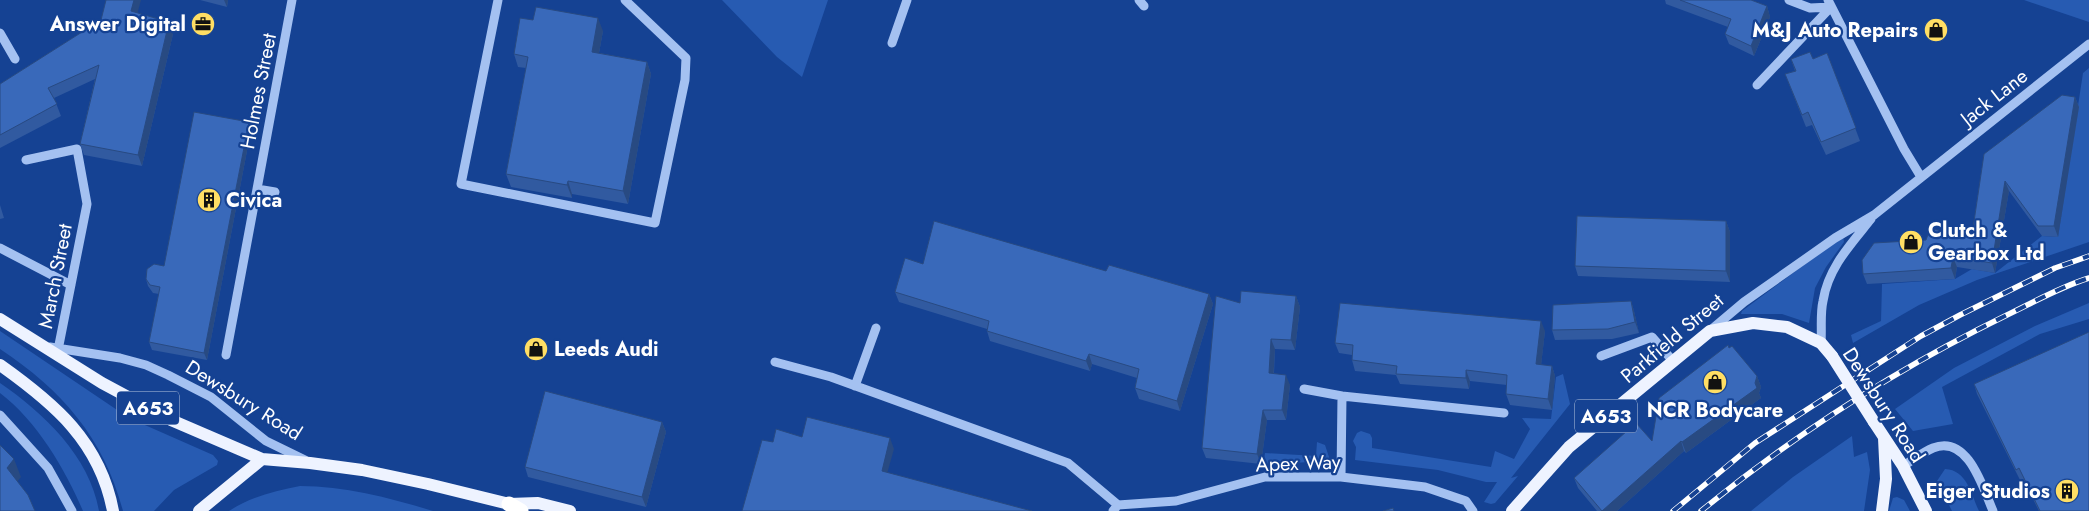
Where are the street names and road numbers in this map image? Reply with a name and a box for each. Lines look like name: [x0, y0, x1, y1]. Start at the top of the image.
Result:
street label: Holmes Street: [233, 30, 284, 152]
street label: Jack Lane: [1952, 62, 2034, 135]
street label: March Street: [31, 221, 80, 331]
street label: Parkfield Street: [1615, 286, 1730, 390]
street label: Dewsbury Road: [1835, 342, 1932, 469]
street label: Dewsbury Road: [180, 353, 308, 448]
road number: A653: [117, 392, 179, 424]
road number: A653: [1575, 400, 1637, 432]
street label: Apex Way: [1255, 448, 1341, 479]

